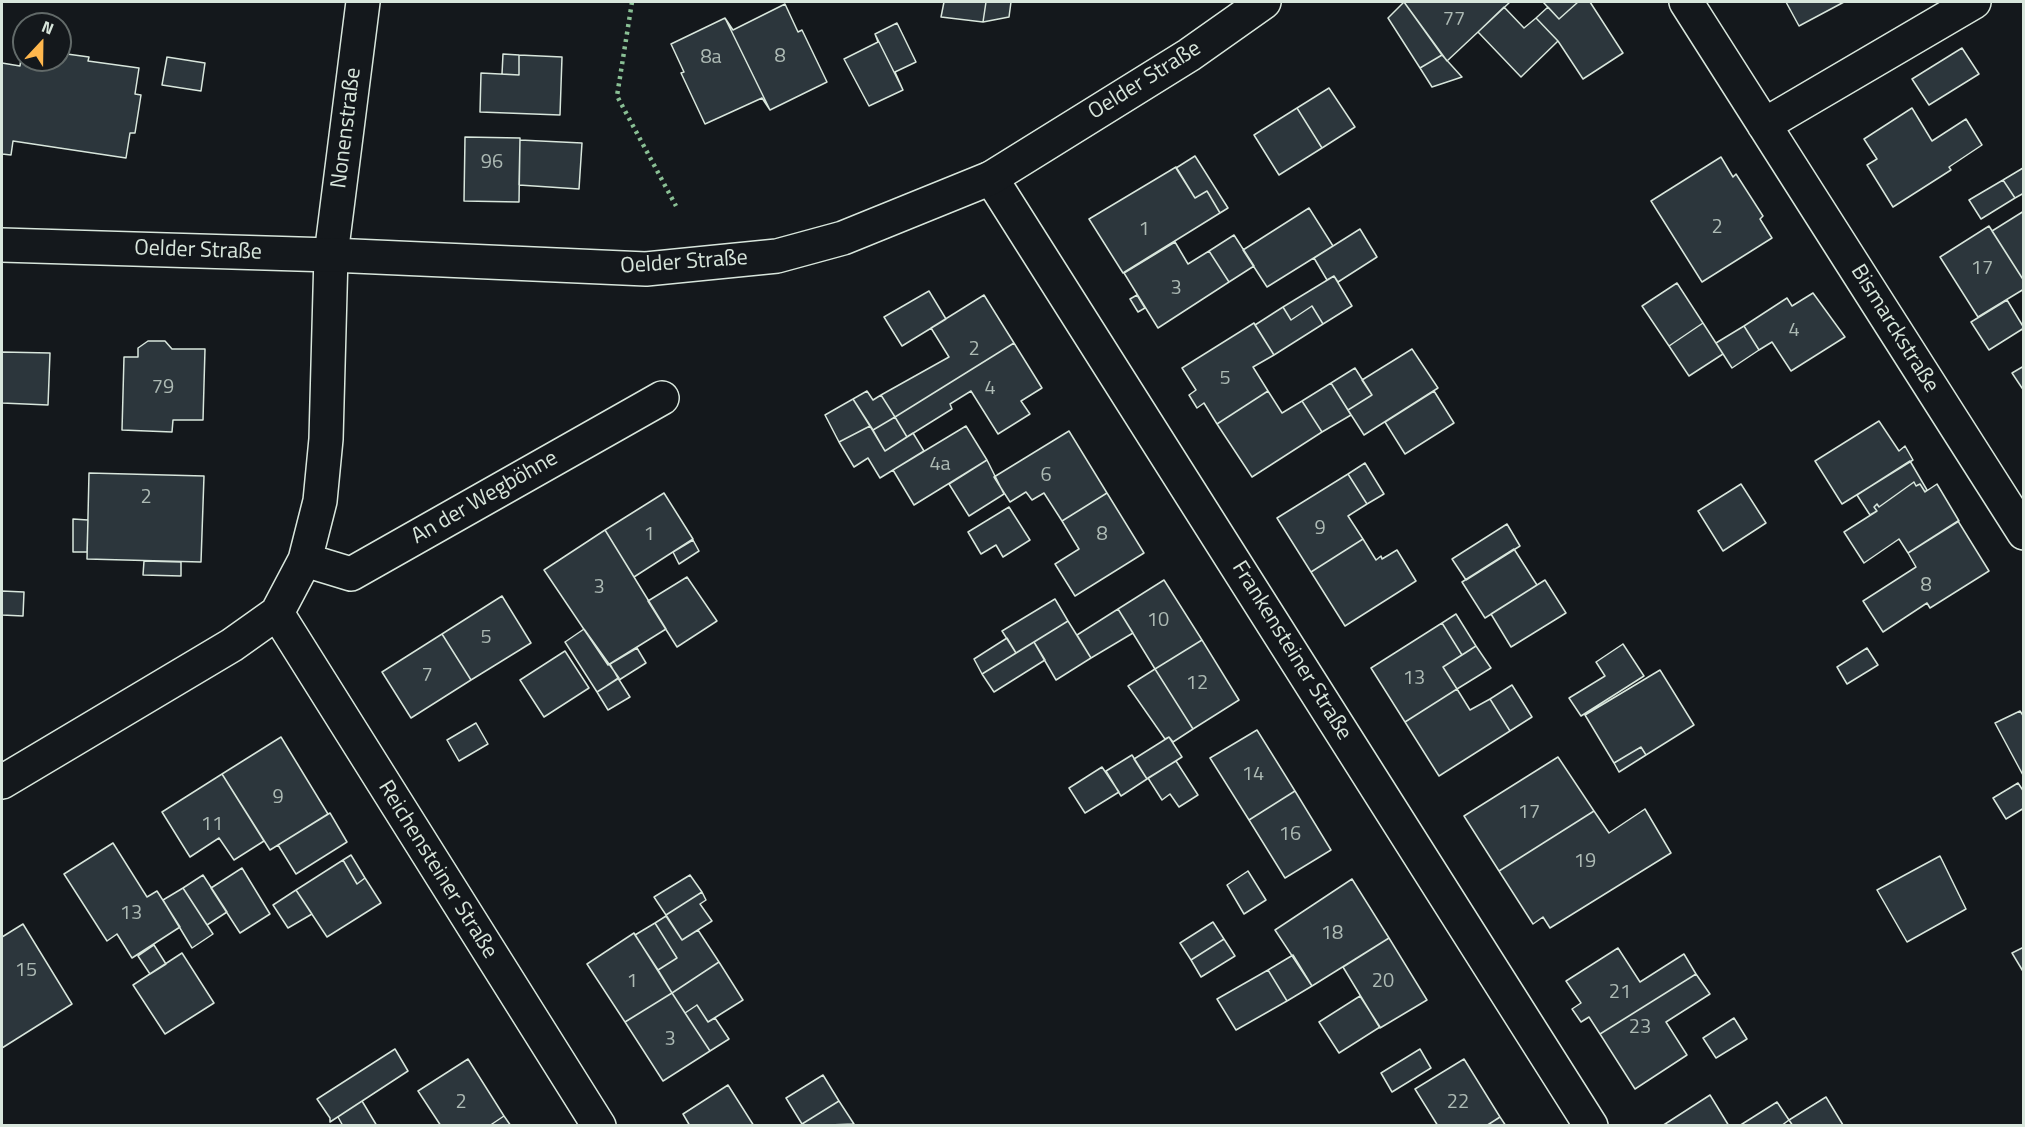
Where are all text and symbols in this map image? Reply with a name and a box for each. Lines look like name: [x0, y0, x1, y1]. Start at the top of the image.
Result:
house number: 77: [1443, 8, 1465, 32]
north arrow: [12, 12, 72, 72]
text: N: [38, 14, 58, 40]
street label: Oelder Straße: [1084, 36, 1206, 126]
house number: 8: [774, 45, 786, 69]
house number: 8a: [700, 46, 722, 70]
street label: Nonenstraße: [326, 66, 368, 190]
house number: 96: [481, 151, 503, 175]
house number: 2: [1711, 216, 1723, 240]
house number: 1: [1138, 218, 1150, 242]
street label: Oelder Straße: [134, 236, 262, 266]
street label: Oelder Straße: [619, 245, 749, 281]
house number: 17: [1971, 257, 1993, 281]
street label: Bismarckstraße: [1844, 260, 1944, 398]
house number: 3: [1170, 277, 1182, 301]
house number: 4: [1788, 319, 1800, 343]
house number: 2: [968, 338, 980, 362]
house number: 5: [1219, 367, 1231, 391]
house number: 79: [152, 376, 174, 400]
house number: 4: [984, 377, 996, 401]
street label: An der Wegböhne: [407, 445, 563, 551]
house number: 4a: [929, 453, 951, 477]
house number: 6: [1040, 464, 1052, 488]
house number: 2: [140, 486, 152, 510]
house number: 9: [1314, 517, 1326, 541]
house number: 1: [643, 523, 655, 547]
house number: 8: [1096, 523, 1108, 547]
street label: Frankensteiner Straße: [1225, 557, 1357, 745]
house number: 8: [1920, 574, 1932, 598]
house number: 3: [593, 576, 605, 600]
house number: 10: [1147, 609, 1169, 633]
house number: 5: [480, 626, 492, 650]
house number: 7: [421, 664, 433, 688]
house number: 13: [1403, 667, 1425, 691]
house number: 12: [1186, 672, 1208, 696]
house number: 14: [1242, 763, 1264, 787]
street label: Reichensteiner Straße: [372, 776, 502, 964]
house number: 9: [272, 786, 284, 810]
house number: 17: [1518, 801, 1540, 825]
house number: 11: [201, 813, 223, 837]
house number: 16: [1279, 823, 1301, 847]
house number: 19: [1574, 850, 1596, 874]
house number: 13: [120, 902, 142, 926]
house number: 18: [1321, 922, 1343, 946]
house number: 15: [15, 959, 37, 983]
house number: 1: [626, 970, 638, 994]
house number: 20: [1372, 970, 1394, 994]
house number: 21: [1609, 981, 1631, 1005]
house number: 23: [1629, 1016, 1651, 1040]
house number: 3: [664, 1028, 676, 1052]
house number: 2: [455, 1091, 467, 1115]
house number: 22: [1447, 1091, 1469, 1115]

